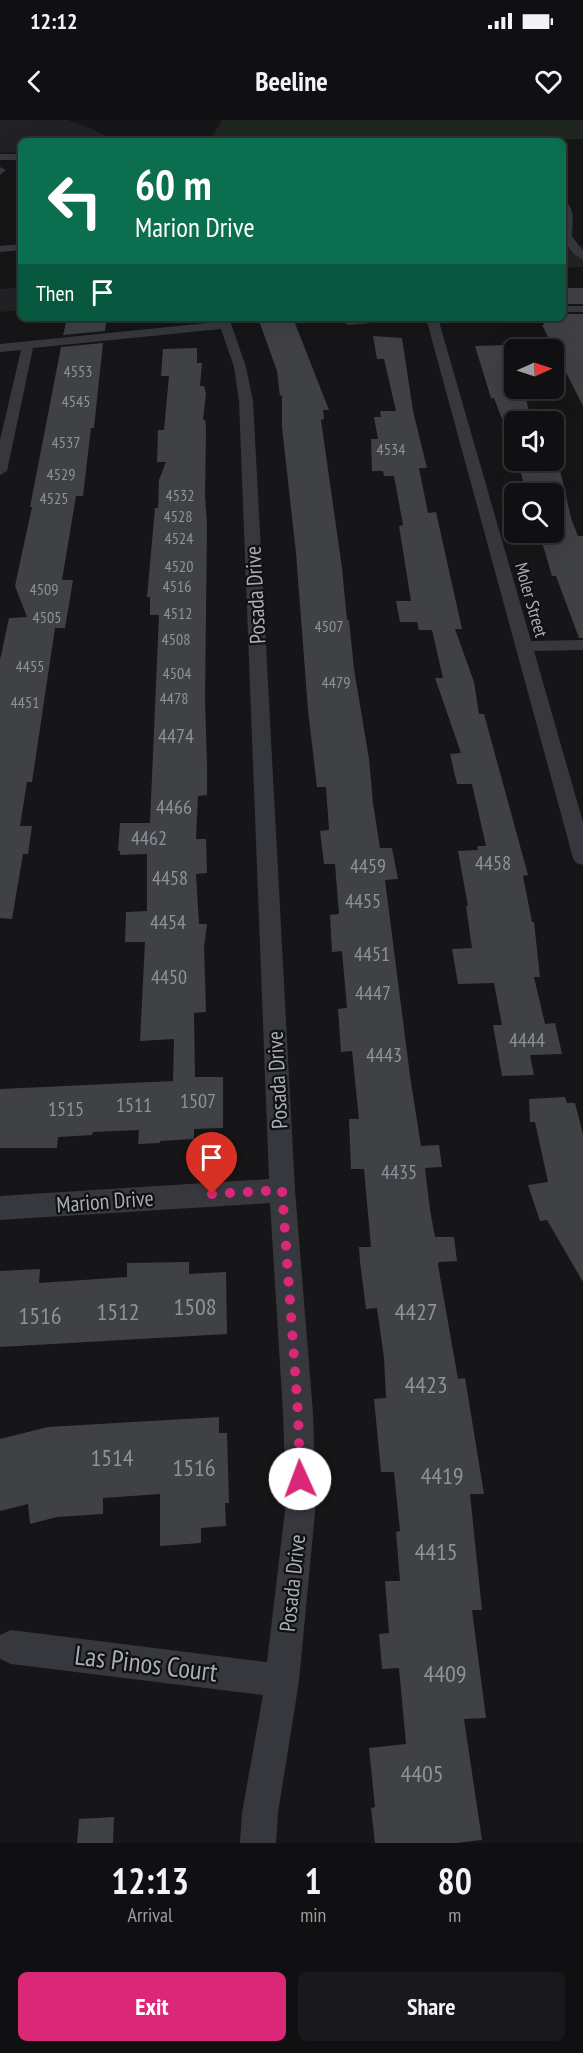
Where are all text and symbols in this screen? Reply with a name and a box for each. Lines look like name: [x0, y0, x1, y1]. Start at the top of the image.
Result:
text: 12:12: [30, 7, 78, 35]
text: Beeline: [255, 64, 328, 98]
icon: back: [18, 65, 51, 98]
icon: heart: [532, 65, 565, 98]
text: 60 m: [135, 157, 212, 212]
icon: left: [36, 162, 114, 240]
text: Marion Drive: [135, 210, 255, 244]
icon: arrive: [86, 276, 119, 309]
text: Then: [36, 279, 74, 307]
north arrow: [504, 339, 564, 399]
map controls: [504, 339, 564, 543]
house number: 4553: [64, 361, 92, 381]
house number: 4545: [62, 391, 90, 411]
button: sound: [504, 411, 564, 471]
house number: 4537: [52, 432, 80, 452]
house number: 4534: [377, 439, 405, 459]
house number: 4529: [47, 464, 75, 484]
button: search: [504, 483, 564, 543]
house number: 4532: [166, 485, 194, 505]
house number: 4525: [40, 488, 68, 508]
house number: 4528: [164, 506, 192, 526]
house number: 4524: [165, 528, 193, 548]
street label: Posada Drive: [238, 545, 272, 645]
house number: 4520: [165, 556, 193, 576]
street label: Moler Street: [510, 560, 553, 640]
house number: 4516: [163, 576, 191, 596]
house number: 4509: [30, 579, 58, 599]
house number: 4512: [164, 603, 192, 623]
house number: 4505: [33, 607, 61, 627]
house number: 4507: [315, 616, 343, 636]
house number: 4508: [162, 629, 190, 649]
house number: 4455: [16, 656, 44, 676]
house number: 4504: [163, 663, 191, 683]
house number: 4479: [322, 672, 350, 692]
house number: 4478: [160, 688, 188, 708]
house number: 4451: [11, 692, 39, 712]
house number: 4474: [158, 723, 194, 749]
house number: 4466: [156, 794, 192, 820]
house number: 4462: [131, 825, 167, 851]
house number: 4458: [475, 850, 511, 876]
house number: 4459: [350, 853, 386, 879]
house number: 4458: [152, 865, 188, 891]
house number: 4455: [345, 888, 381, 914]
house number: 4454: [150, 909, 186, 935]
house number: 4451: [354, 941, 390, 967]
house number: 4450: [151, 964, 187, 990]
house number: 4447: [355, 980, 391, 1006]
house number: 4444: [509, 1027, 545, 1053]
street label: Posada Drive: [260, 1030, 294, 1130]
house number: 4443: [366, 1042, 402, 1068]
house number: 1507: [180, 1088, 216, 1114]
house number: 1511: [116, 1092, 152, 1118]
house number: 1515: [48, 1096, 84, 1122]
pin: [186, 1132, 237, 1194]
icon: arrive: [195, 1141, 228, 1174]
house number: 4435: [381, 1159, 417, 1185]
street label: Marion Drive: [55, 1184, 155, 1218]
house number: 1508: [173, 1291, 217, 1322]
house number: 1512: [96, 1296, 140, 1327]
house number: 4427: [394, 1296, 438, 1327]
house number: 1516: [18, 1300, 62, 1331]
house number: 4423: [404, 1369, 448, 1400]
house number: 1514: [90, 1442, 134, 1473]
position arrow: [268, 1447, 332, 1511]
house number: 1516: [172, 1452, 216, 1483]
house number: 4419: [420, 1460, 464, 1491]
street label: Posada Drive: [273, 1533, 311, 1633]
house number: 4415: [414, 1536, 458, 1567]
street label: Las Pinos Court: [73, 1637, 220, 1689]
house number: 4409: [423, 1658, 467, 1689]
house number: 4405: [400, 1758, 444, 1789]
text: 12:13: [111, 1857, 189, 1904]
text: 1: [305, 1857, 322, 1904]
text: 80: [437, 1857, 472, 1904]
text: Arrival: [127, 1902, 173, 1928]
text: min: [300, 1902, 326, 1928]
text: m: [448, 1902, 461, 1928]
button: Exit: [18, 1972, 286, 2041]
button: Share: [298, 1972, 565, 2041]

